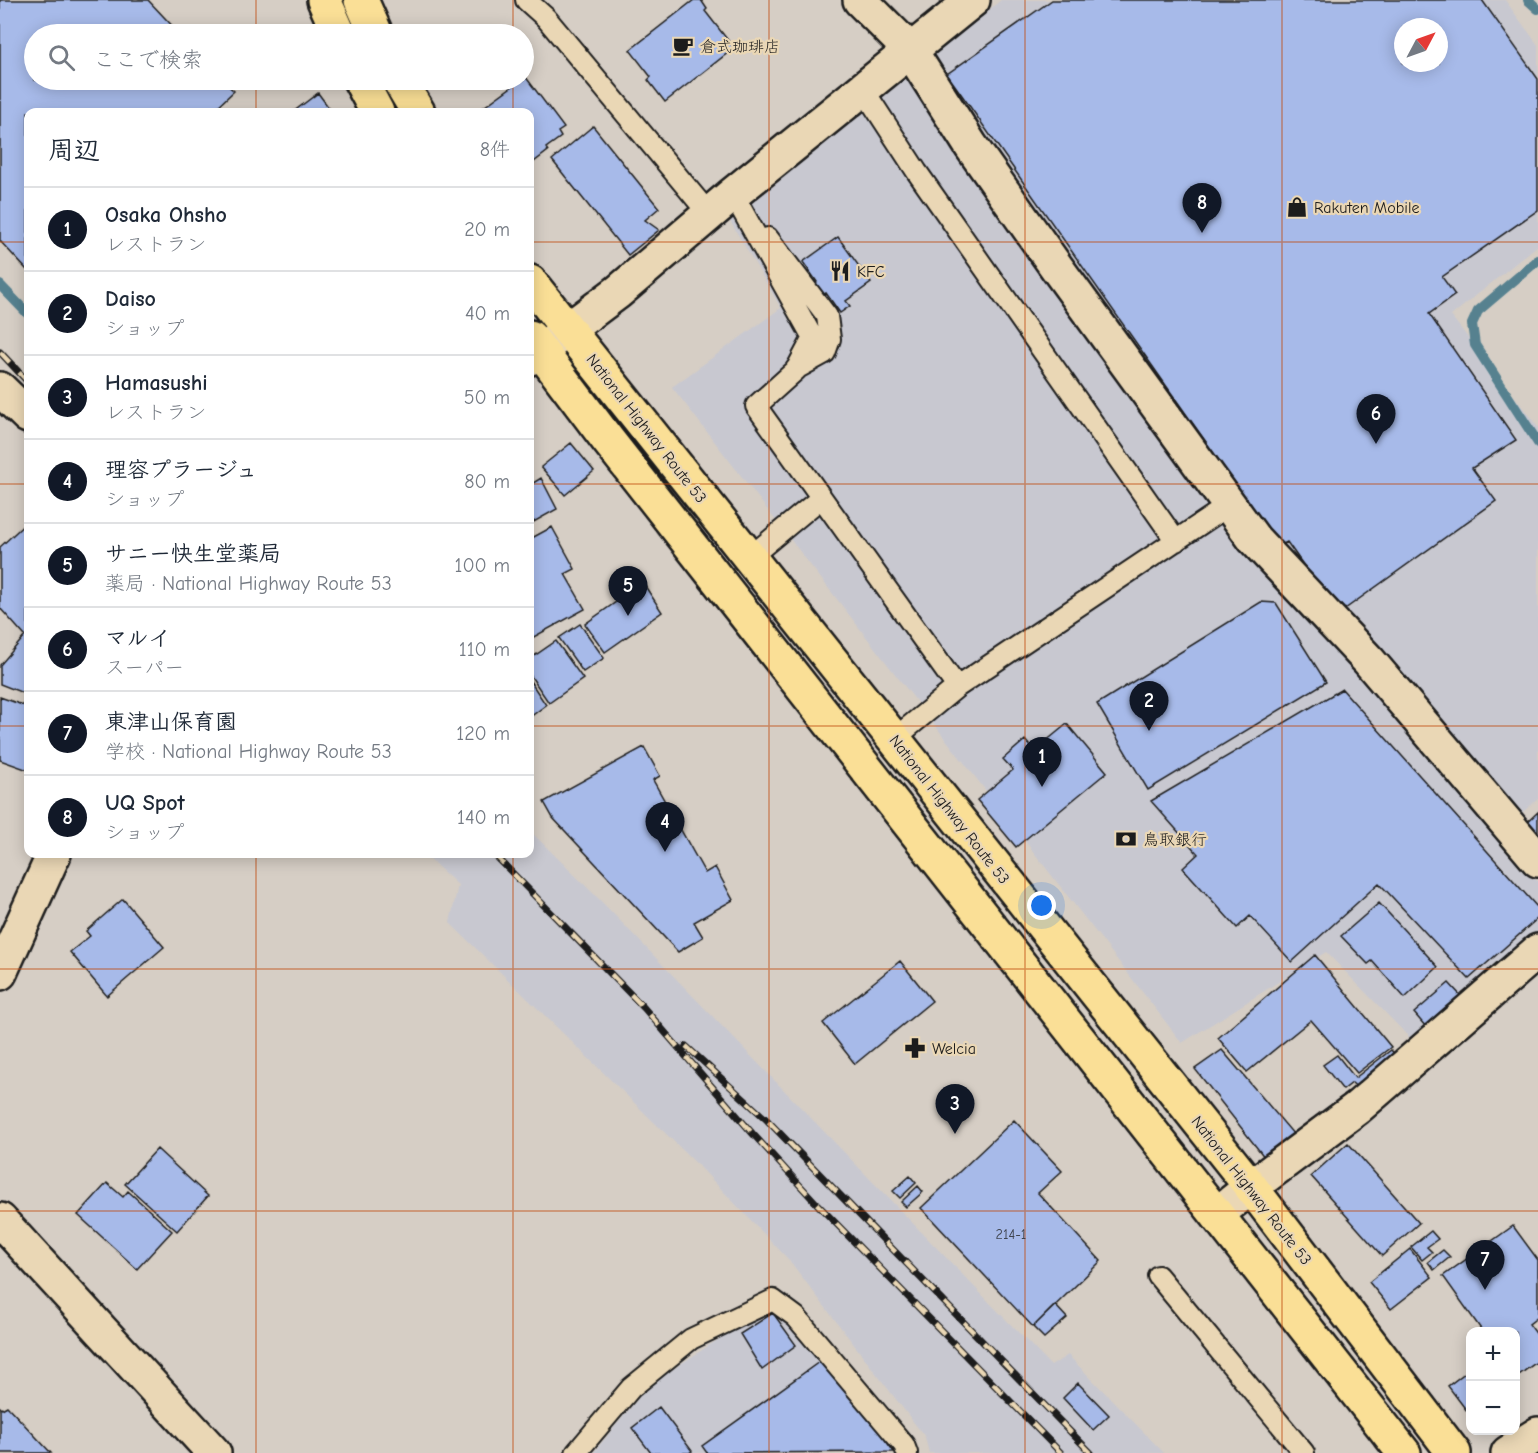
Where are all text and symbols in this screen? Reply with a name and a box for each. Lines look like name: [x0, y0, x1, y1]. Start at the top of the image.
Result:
north arrow: [1394, 18, 1448, 72]
search box: [24, 24, 534, 90]
cafe icon: 倉式珈琲店: [671, 34, 695, 58]
place label: 倉式珈琲店: [700, 38, 780, 56]
icon: search: [45, 41, 78, 74]
text: ここで検索: [93, 47, 203, 73]
text: 周辺: [48, 136, 100, 166]
text: 8件: [480, 138, 510, 161]
pin: 8: [1182, 184, 1222, 233]
shop icon: Rakuten Mobile: [1285, 195, 1309, 219]
place label: Rakuten Mobile: [1314, 199, 1419, 217]
text: Osaka Ohsho: [105, 202, 227, 228]
text: 1: [64, 218, 71, 241]
text: 20 m: [464, 218, 510, 241]
text: レストラン: [105, 233, 207, 256]
restaurant icon: KFC: [828, 259, 852, 283]
place label: KFC: [857, 263, 885, 281]
text: Daiso: [105, 286, 156, 312]
text: 2: [63, 302, 72, 325]
text: 40 m: [465, 302, 510, 325]
text: ショップ: [105, 317, 184, 340]
street label: National Highway Route 53: [583, 351, 710, 507]
text: Hamasushi: [105, 370, 208, 396]
text: 3: [63, 386, 72, 409]
text: 50 m: [464, 386, 510, 409]
pin: 6: [1356, 394, 1396, 444]
text: レストラン: [105, 401, 207, 424]
text: 理容プラージュ: [105, 457, 258, 483]
text: 4: [63, 470, 72, 493]
text: 80 m: [464, 470, 510, 493]
text: ショップ: [105, 488, 184, 511]
text: サニー快生堂薬局: [105, 541, 281, 567]
text: 5: [62, 554, 73, 577]
text: 100 m: [455, 554, 510, 577]
pin: 5: [608, 566, 648, 616]
text: 薬局 · National Highway Route 53: [105, 572, 392, 595]
text: マルイ: [105, 625, 171, 651]
text: 6: [62, 638, 73, 661]
text: 110 m: [459, 638, 510, 661]
text: スーパー: [105, 656, 184, 679]
pin: 2: [1130, 682, 1168, 731]
text: 東津山保育園: [105, 709, 237, 735]
text: 7: [63, 722, 72, 745]
text: 120 m: [456, 722, 510, 745]
street label: National Highway Route 53: [886, 732, 1013, 888]
pin: 1: [1022, 738, 1062, 787]
text: 学校 · National Highway Route 53: [105, 740, 392, 763]
text: UQ Spot: [105, 790, 185, 816]
pin: 4: [646, 802, 684, 852]
text: 8: [62, 806, 73, 829]
text: 140 m: [457, 806, 510, 829]
text: ショップ: [105, 821, 184, 844]
bank icon: 鳥取銀行: [1114, 827, 1138, 851]
place label: 鳥取銀行: [1143, 831, 1207, 849]
your location: [1027, 891, 1056, 920]
pharmacy icon: Welcia: [903, 1036, 927, 1060]
place label: Welcia: [932, 1040, 976, 1058]
pin: 3: [936, 1084, 974, 1134]
street label: National Highway Route 53: [1188, 1113, 1315, 1269]
house number: 214-1: [996, 1226, 1026, 1243]
pin: 7: [1466, 1240, 1504, 1290]
map controls: [1466, 1327, 1520, 1435]
button: +: [1466, 1327, 1520, 1381]
button: −: [1466, 1381, 1520, 1435]

